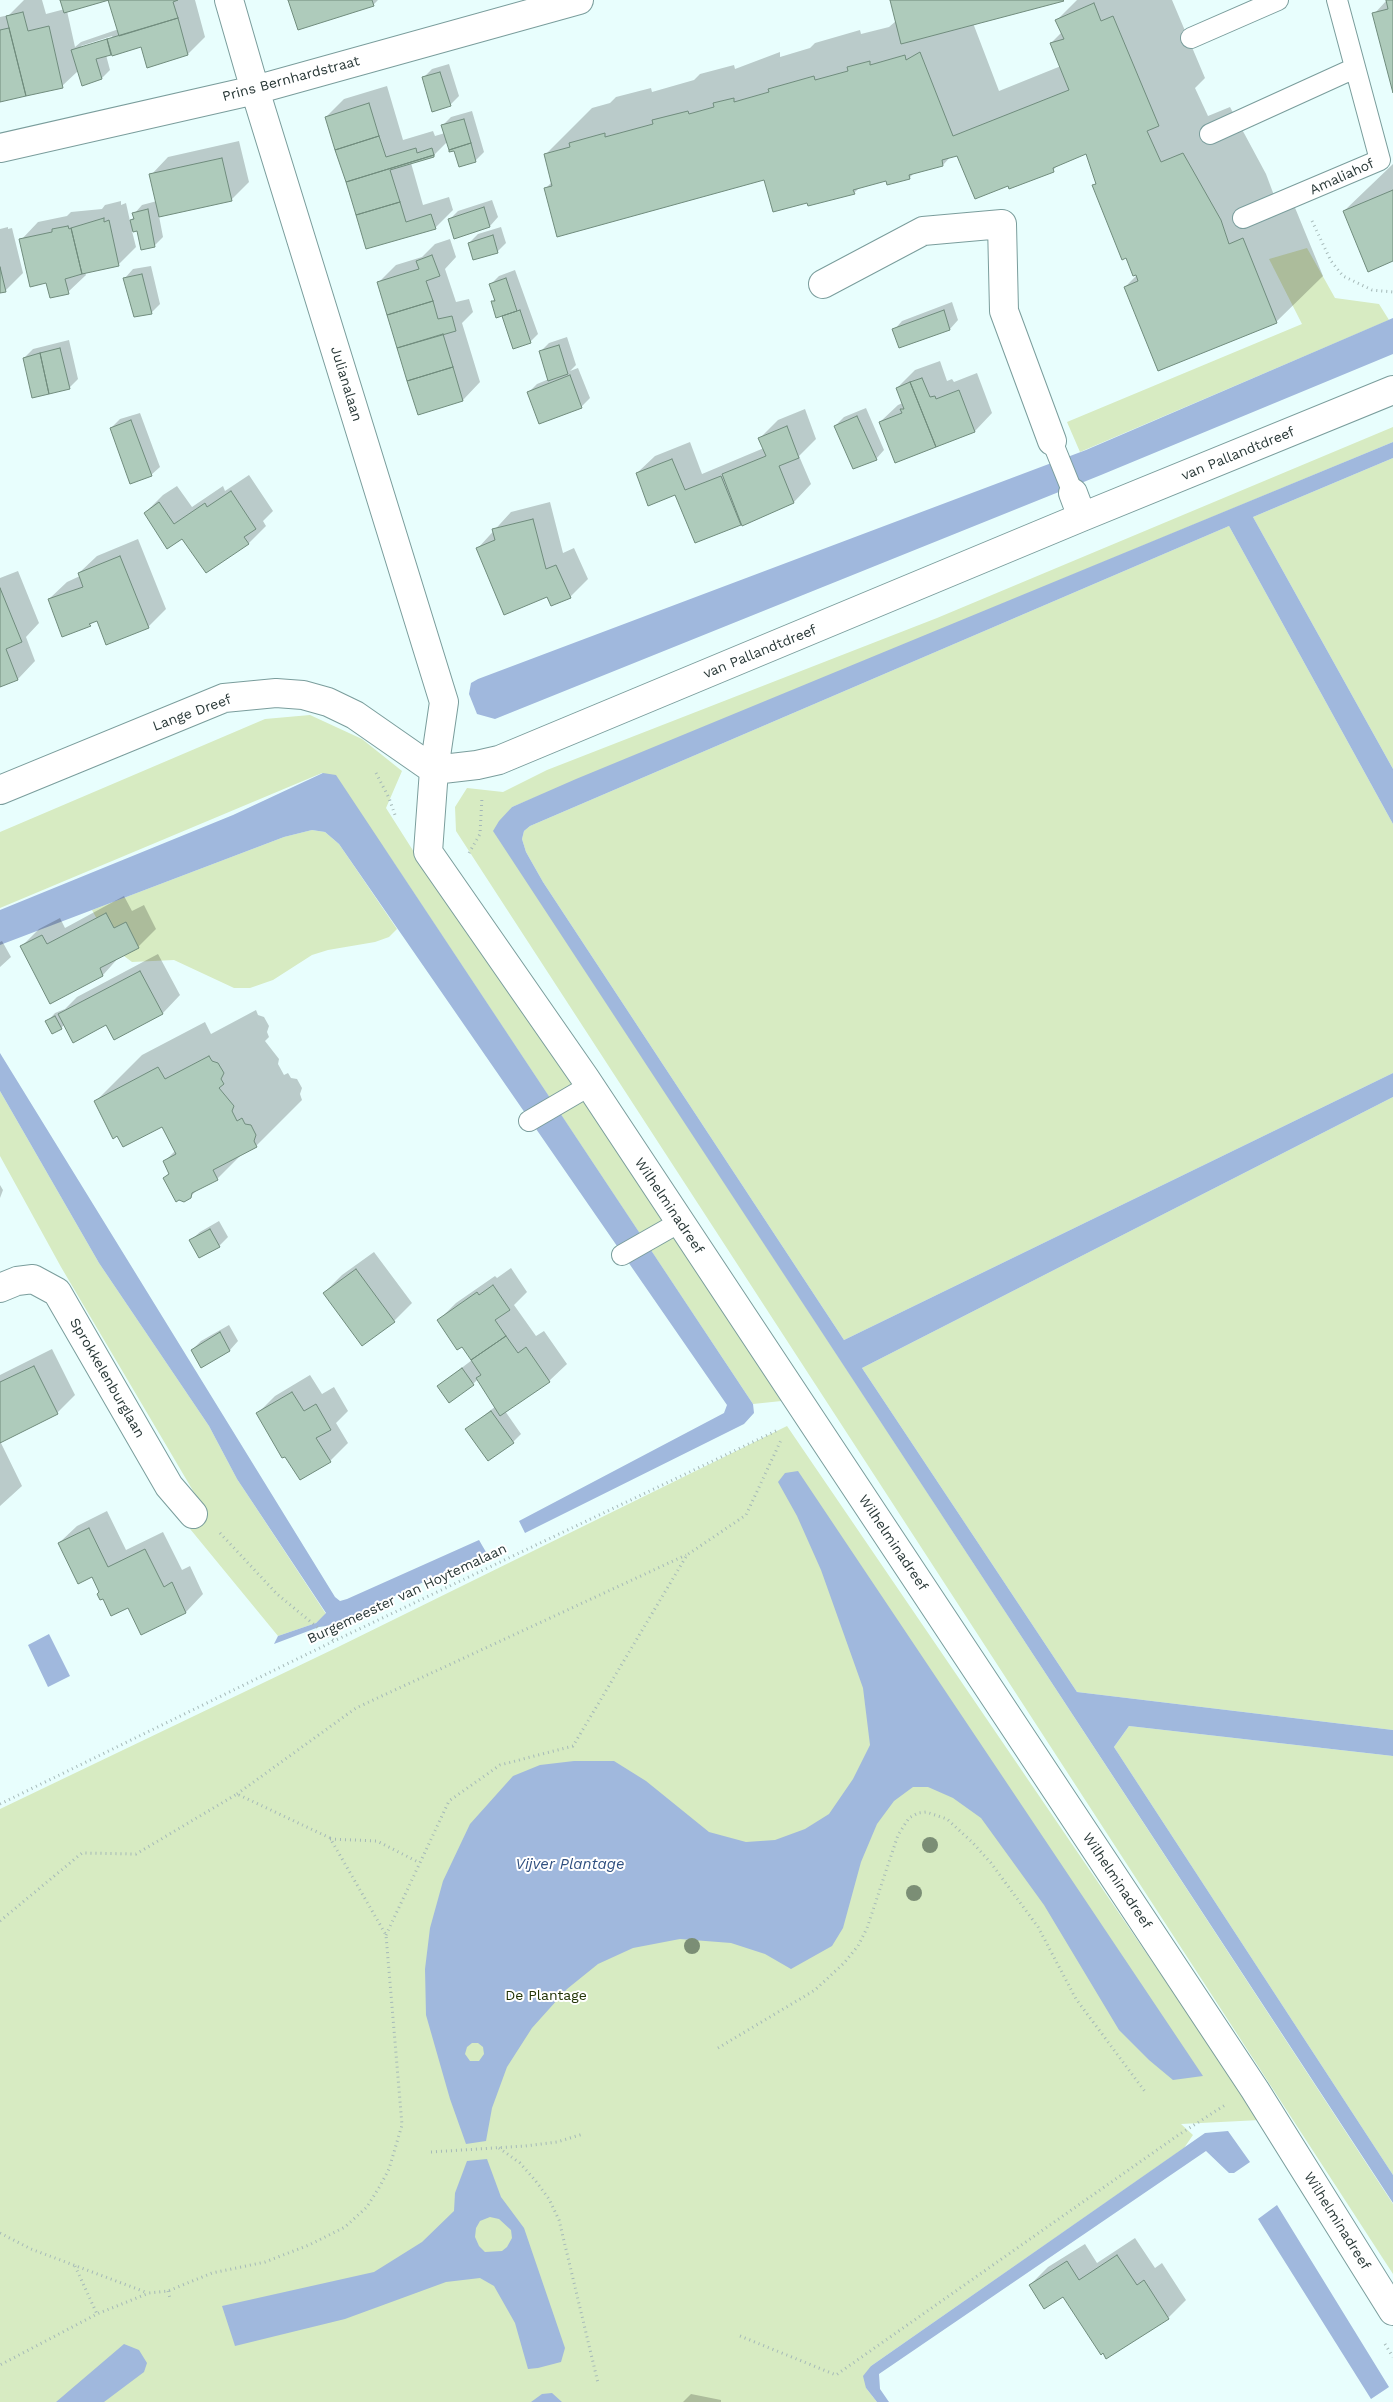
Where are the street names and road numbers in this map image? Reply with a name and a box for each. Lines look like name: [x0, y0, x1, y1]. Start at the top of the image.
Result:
street label: Prins Bernhardstraat: [221, 53, 361, 105]
street label: Amaliahof: [1307, 155, 1377, 199]
street label: Julianalaan: [327, 344, 365, 424]
street label: van Pallandtdreef: [1179, 424, 1297, 484]
street label: van Pallandtdreef: [701, 622, 819, 682]
street label: Lange Dreef: [150, 691, 234, 735]
street label: Wilhelminadreef: [631, 1155, 707, 1257]
street label: Sprokkelenburglaan: [66, 1315, 148, 1441]
street label: Wilhelminadreef: [855, 1492, 931, 1594]
street label: Burgemeester van Hoytemalaan: [305, 1540, 509, 1648]
street label: Wilhelminadreef: [1079, 1830, 1155, 1932]
street label: Wilhelminadreef: [1300, 2169, 1374, 2273]

